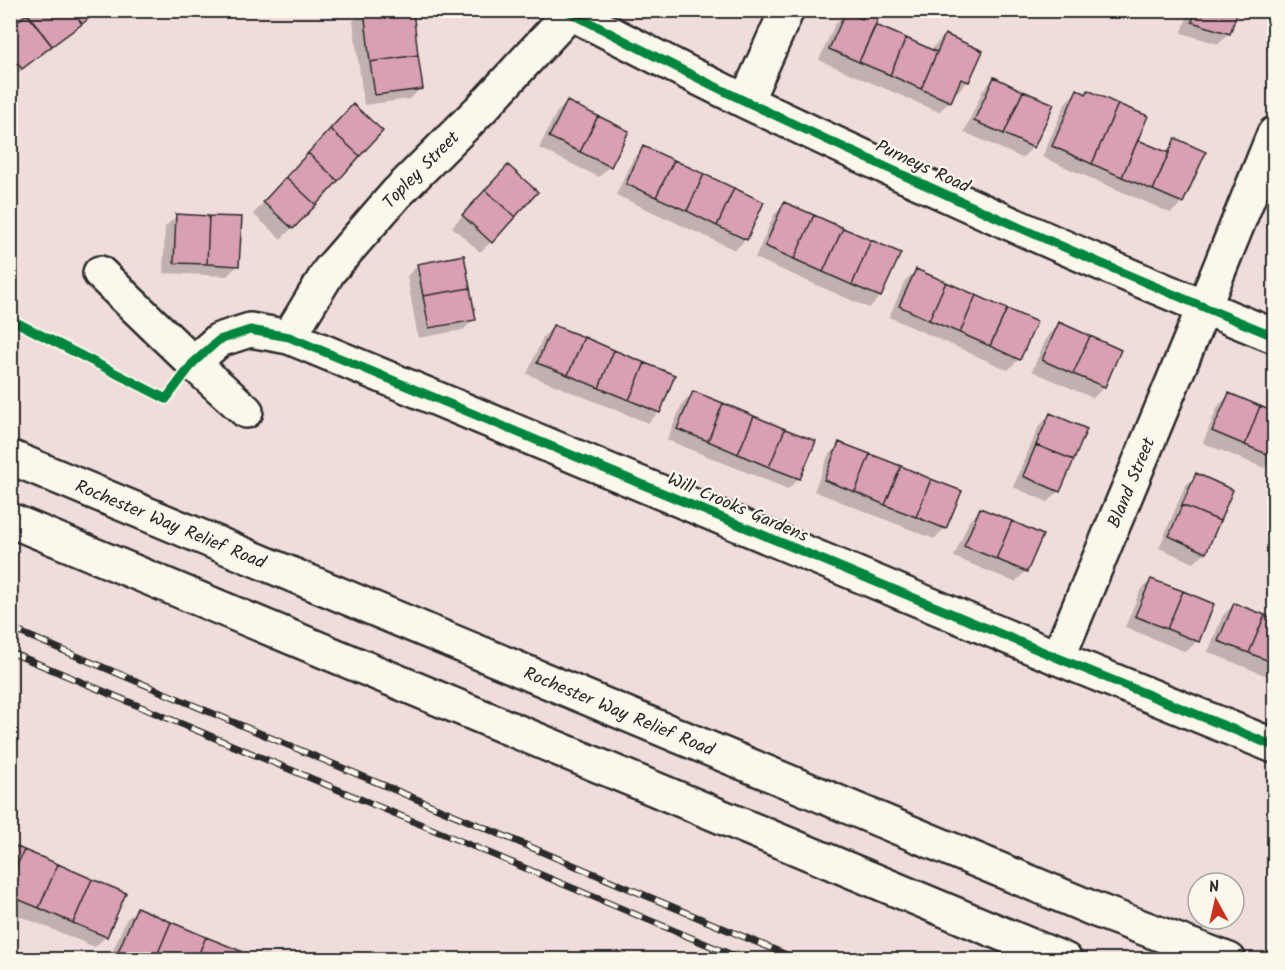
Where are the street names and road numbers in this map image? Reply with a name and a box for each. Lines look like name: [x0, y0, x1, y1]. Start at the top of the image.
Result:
street label: Topley Street: [376, 124, 468, 216]
street label: Purneys Road: [870, 133, 975, 202]
street label: Bland Street: [1101, 432, 1165, 533]
street label: Will Crooks Gardens: [662, 466, 813, 551]
street label: Rochester Way Relief Road: [70, 473, 271, 578]
street label: Rochester Way Relief Road: [519, 660, 719, 766]

